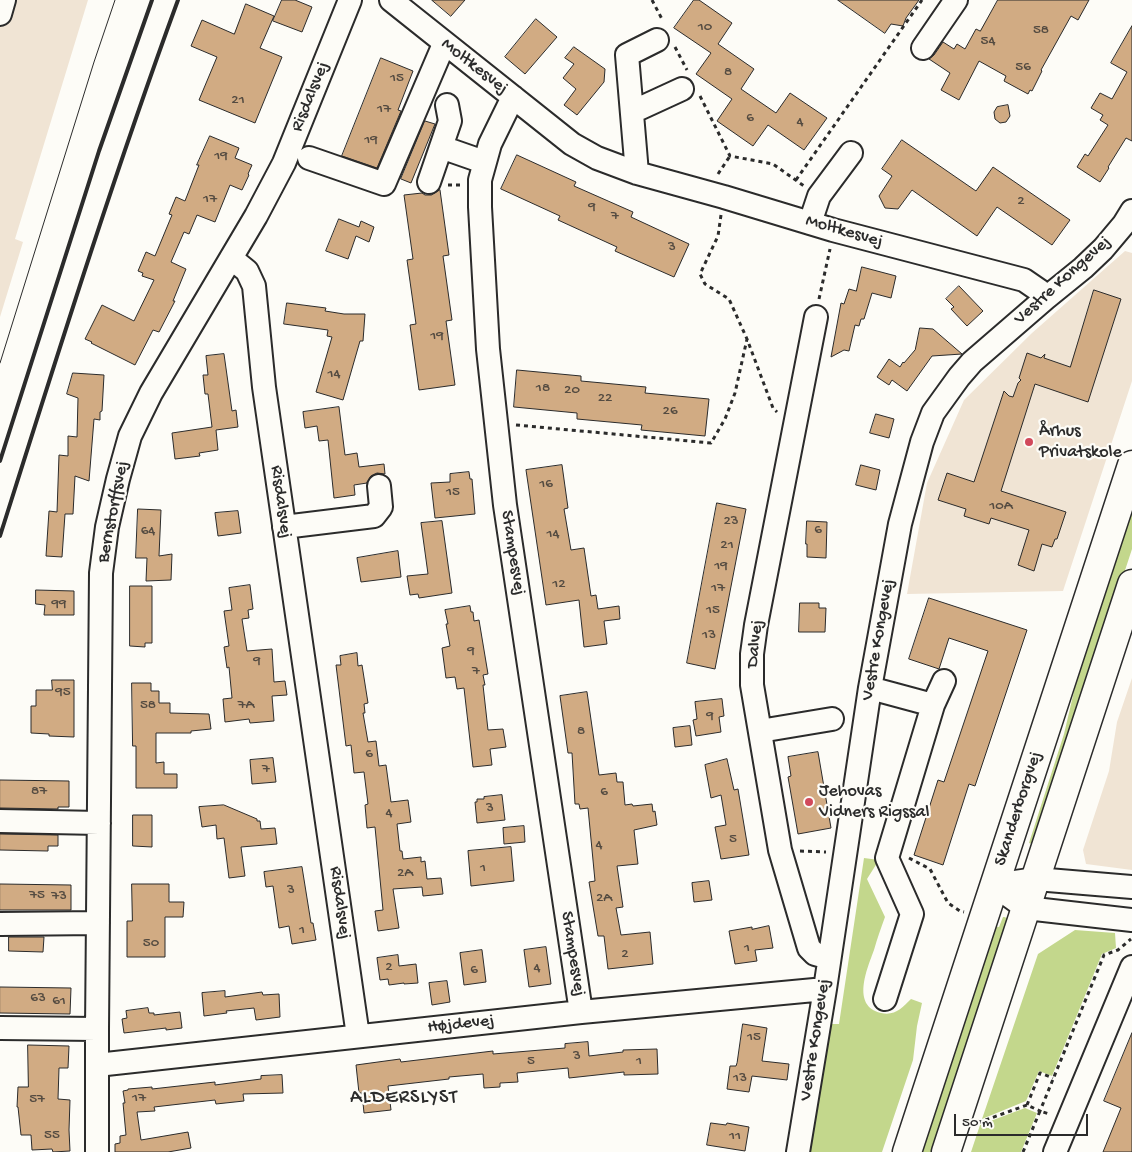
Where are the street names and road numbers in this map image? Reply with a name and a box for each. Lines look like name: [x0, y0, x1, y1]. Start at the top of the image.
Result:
street label: Moltkesvej: [436, 34, 512, 100]
street label: Risdalsvej: [287, 59, 335, 135]
street label: Moltkesvej: [803, 211, 885, 253]
street label: Vestre Kongevej: [1010, 232, 1116, 330]
street label: Bernstorffsvej: [94, 459, 134, 565]
street label: Risdalsvej: [264, 464, 296, 540]
street label: Stampesvej: [495, 509, 529, 597]
street label: Vestre Kongevej: [858, 578, 900, 702]
street label: Dalvej: [743, 619, 769, 669]
street label: Skanderborgvej: [990, 749, 1048, 869]
street label: Risdalsvej: [323, 865, 355, 941]
street label: Stampesvej: [555, 910, 589, 998]
street label: Vestre Kongevej: [796, 978, 836, 1102]
street label: Højdevej: [426, 1011, 496, 1039]

